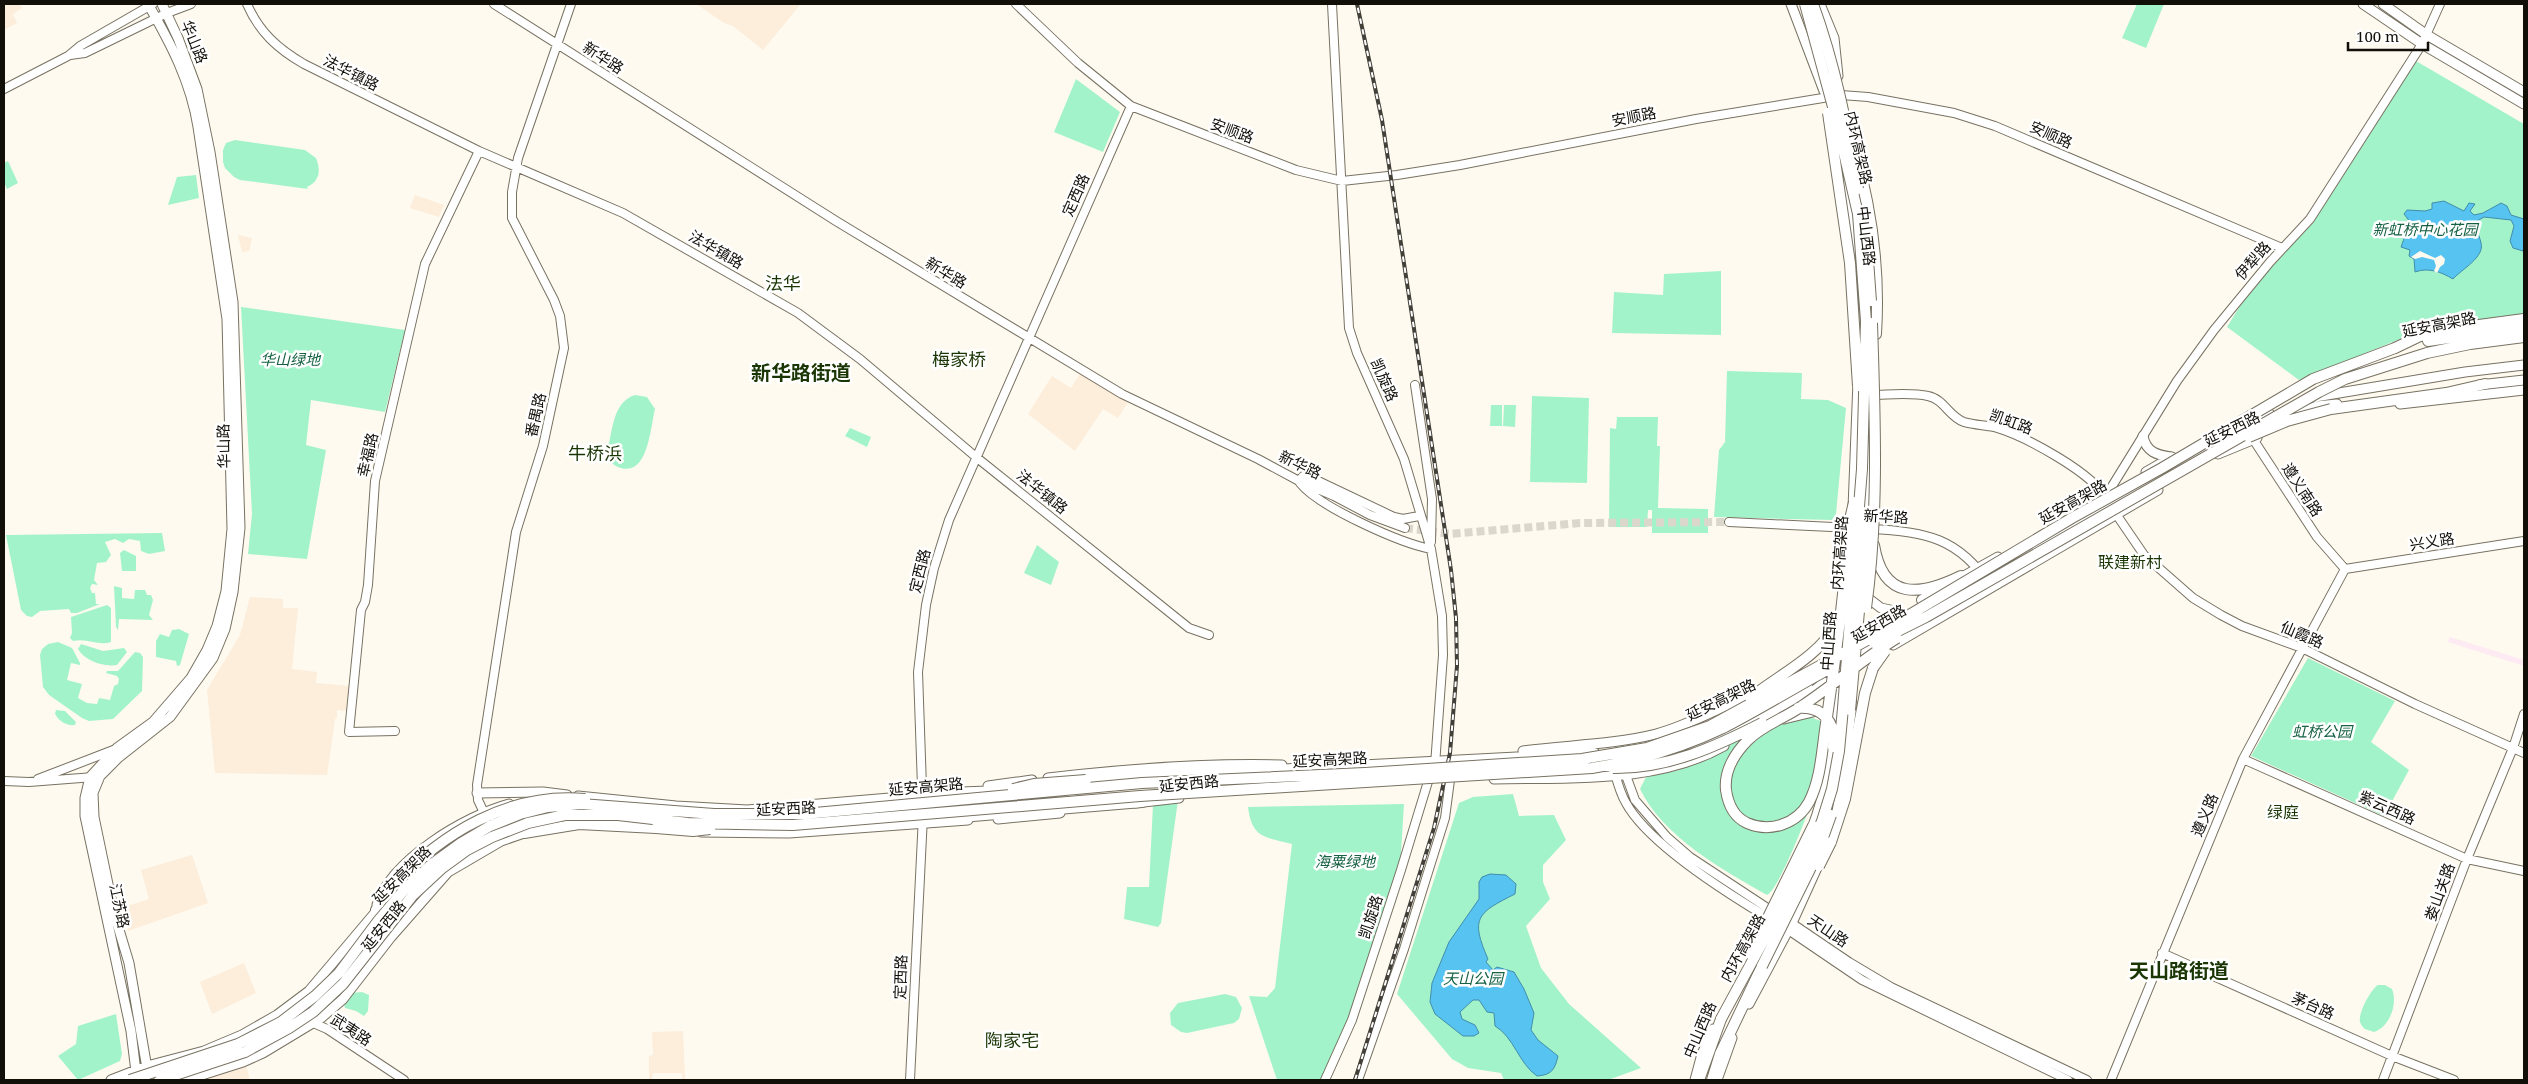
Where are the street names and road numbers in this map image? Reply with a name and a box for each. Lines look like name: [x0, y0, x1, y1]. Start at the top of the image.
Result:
street label: 华山路: [177, 17, 213, 66]
street label: 新华路: [579, 37, 628, 78]
street label: 法华镇路: [320, 50, 383, 95]
street label: 安顺路: [1610, 102, 1658, 130]
street label: 内环高架路: [1841, 109, 1877, 187]
street label: 安顺路: [1208, 113, 1257, 147]
street label: 安顺路: [2027, 116, 2076, 152]
street label: 定西路: [1057, 170, 1093, 219]
street label: 中山西路: [1853, 205, 1881, 267]
street label: 法华镇路: [686, 225, 747, 273]
street label: 伊犁路: [2230, 237, 2275, 284]
street label: 新华路: [922, 252, 971, 292]
street label: 延安高架路: [2400, 307, 2478, 341]
street label: 凯旋路: [1367, 355, 1403, 404]
street label: 番禺路: [520, 391, 550, 439]
street label: 凯虹路: [1987, 404, 2036, 438]
street label: 延安西路: [2200, 406, 2263, 450]
street label: 华山路: [213, 423, 233, 469]
street label: 幸福路: [352, 431, 382, 479]
street label: 新华路: [1276, 445, 1325, 483]
street label: 遵义南路: [2278, 459, 2328, 520]
street label: 法华镇路: [1013, 465, 1072, 518]
street label: 延安高架路: [2035, 474, 2110, 528]
street label: 新华路: [1863, 505, 1909, 527]
street label: 内环高架路: [1826, 515, 1852, 591]
street label: 兴义路: [2408, 528, 2456, 554]
street label: 定西路: [904, 546, 934, 595]
street label: 延安西路: [1848, 599, 1909, 647]
street label: 中山西路: [1816, 610, 1840, 672]
street label: 仙霞路: [2278, 616, 2327, 652]
street label: 延安高架路: [1682, 674, 1759, 725]
street label: 延安高架路: [1292, 747, 1368, 771]
street label: 延安西路: [1158, 770, 1220, 796]
street label: 延安高架路: [888, 773, 964, 799]
street label: 紫云西路: [2356, 786, 2419, 828]
street label: 遵义路: [2186, 790, 2222, 839]
street label: 延安西路: [755, 796, 816, 820]
street label: 延安高架路: [368, 841, 435, 908]
street label: 娄山关路: [2419, 860, 2459, 923]
street label: 江苏路: [106, 882, 134, 930]
street label: 凯旋路: [1354, 892, 1387, 941]
street label: 延安西路: [357, 896, 410, 955]
street label: 天山路: [1804, 909, 1853, 951]
street label: 内环高架路: [1715, 910, 1769, 985]
street label: 定西路: [889, 954, 911, 1000]
street label: 茅台路: [2289, 987, 2338, 1023]
street label: 中山西路: [1678, 998, 1720, 1061]
street label: 武夷路: [327, 1009, 376, 1050]

